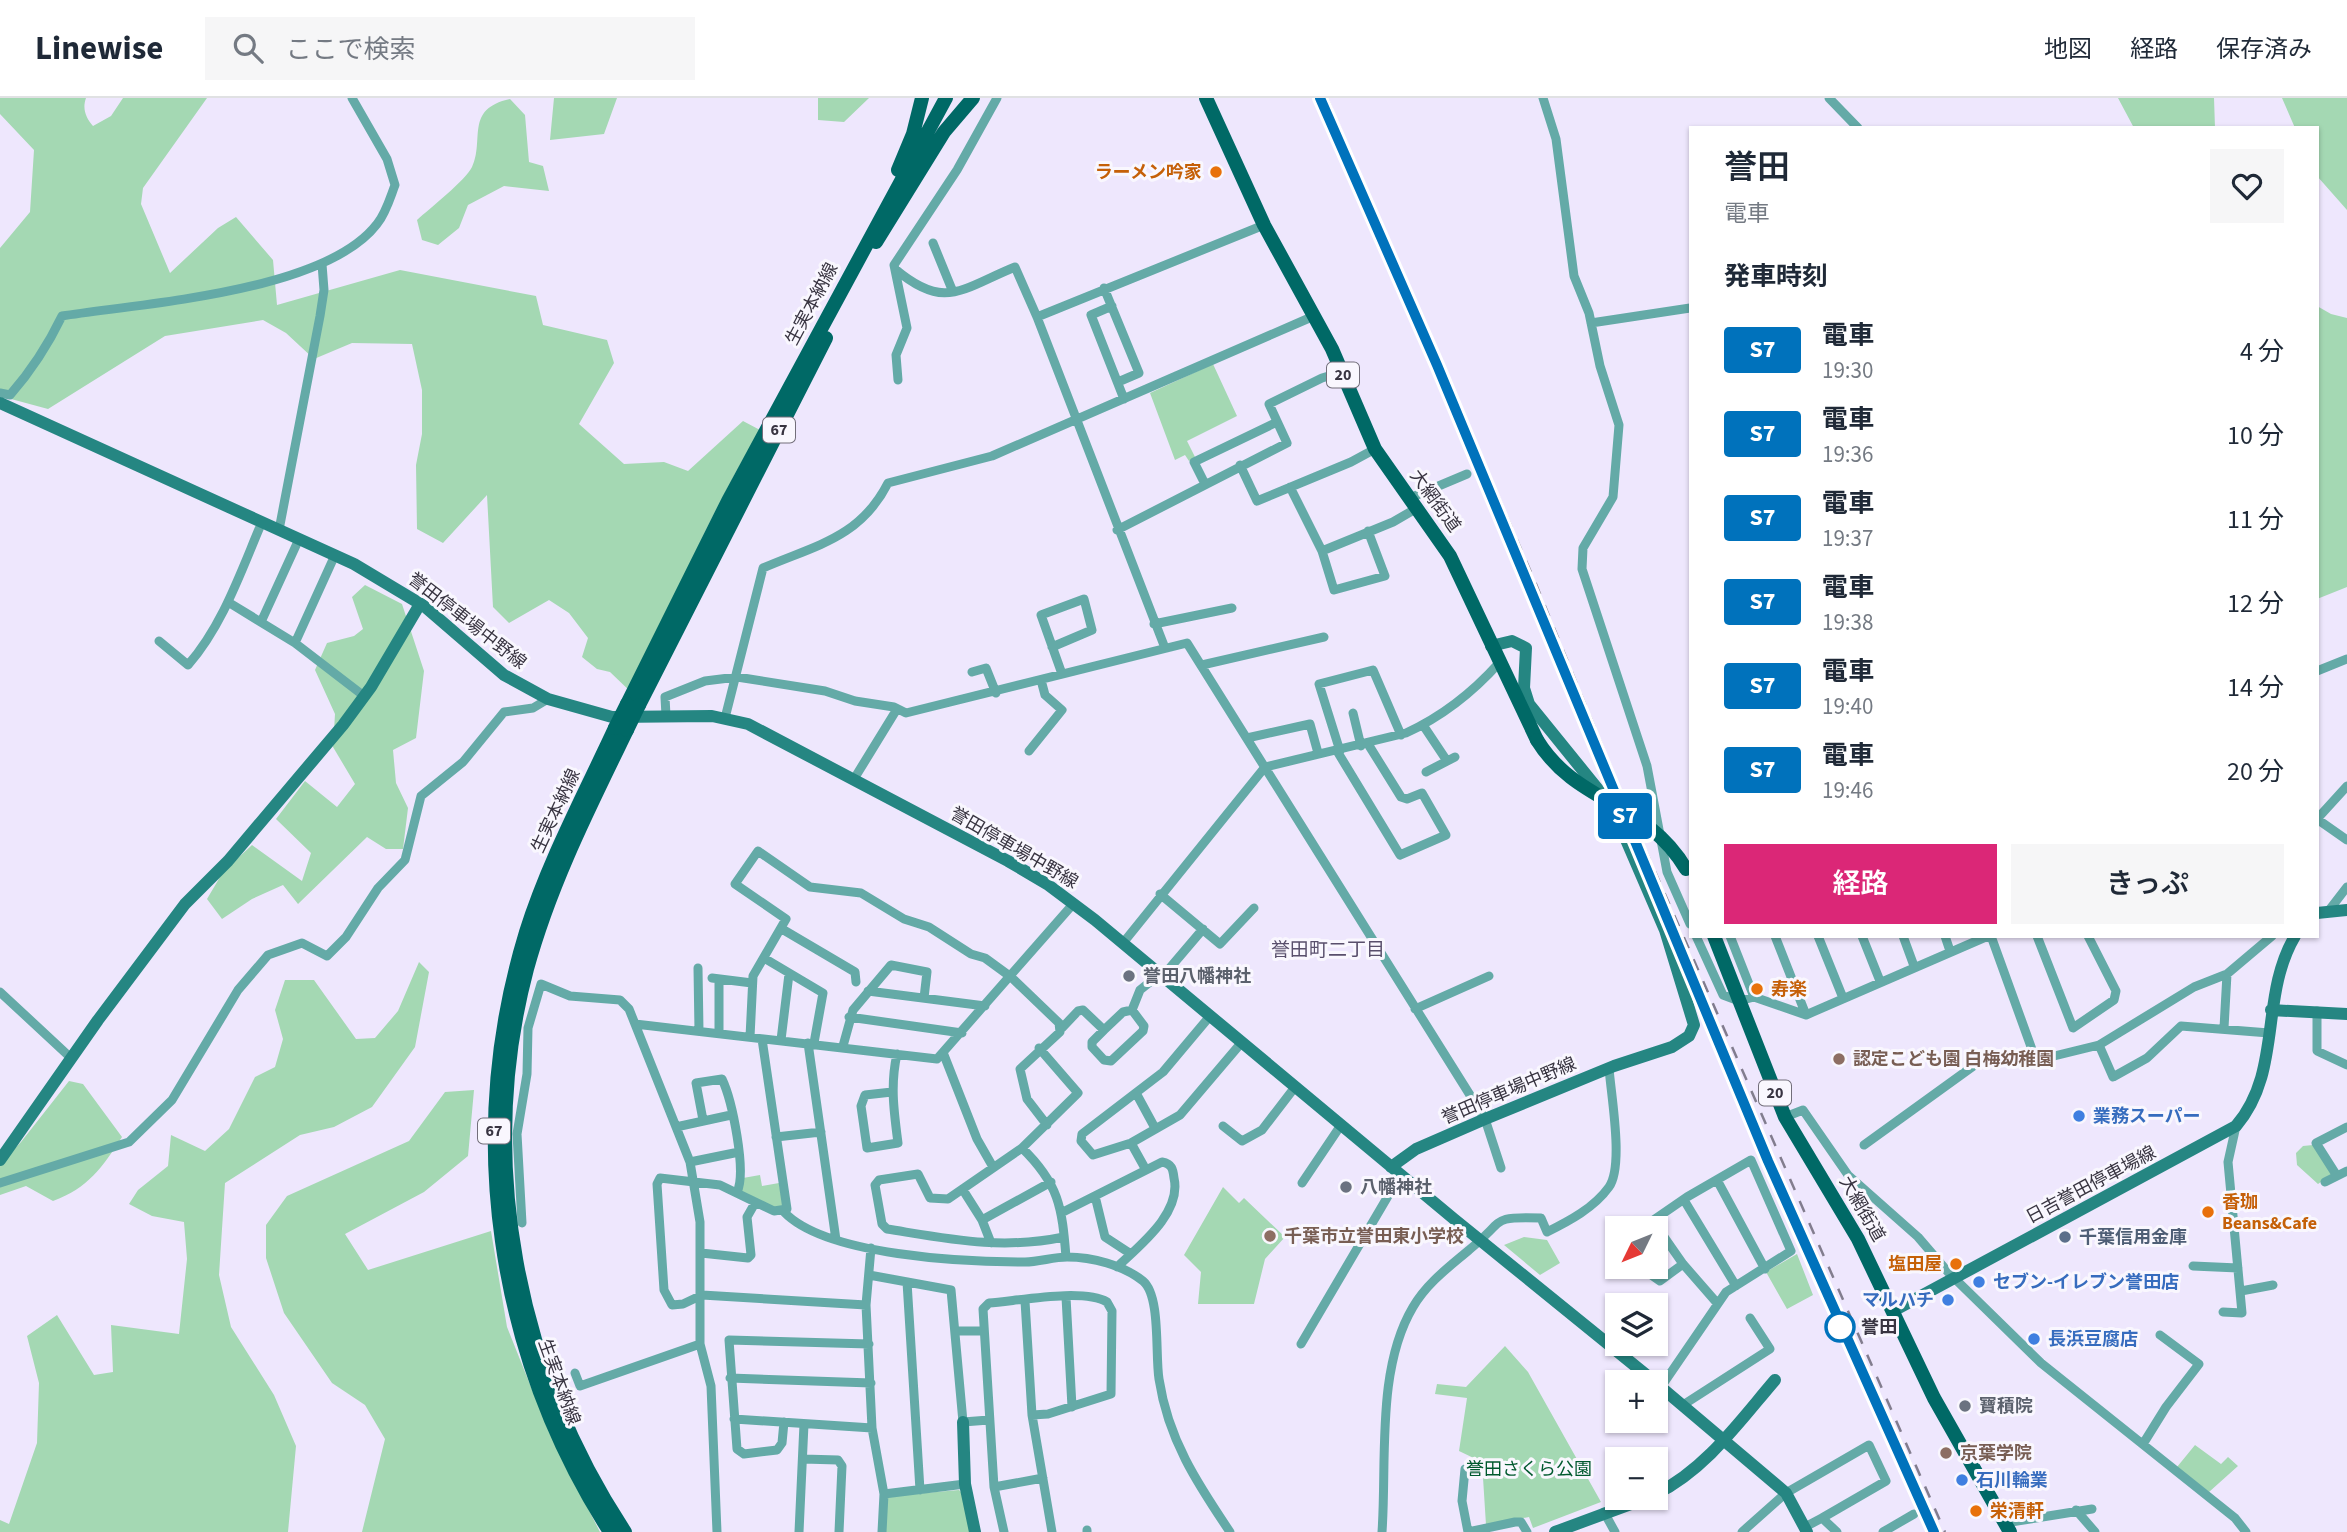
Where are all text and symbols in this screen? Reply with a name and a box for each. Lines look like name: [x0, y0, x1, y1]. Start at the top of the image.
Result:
search box: [205, 17, 695, 80]
text: Linewise: [35, 25, 163, 72]
icon: search: [229, 29, 267, 67]
text: ここで検索: [285, 31, 415, 68]
text: 地図: [2044, 32, 2092, 67]
text: 経路: [2130, 32, 2178, 67]
text: 保存済み: [2216, 32, 2312, 67]
text: 誉田: [1724, 144, 1790, 191]
button: heart: [2210, 149, 2284, 223]
place label: ラーメン吟家: [1095, 160, 1202, 185]
marker: ラーメン吟家: [1208, 164, 1224, 180]
text: 電車: [1724, 197, 1770, 230]
street label: 生実本納線: [780, 258, 844, 350]
text: 発車時刻: [1724, 258, 1828, 295]
text: 電車: [1822, 317, 1874, 354]
text: S7: [1749, 332, 1776, 367]
text: 4 分: [2240, 333, 2284, 370]
text: 19:30: [1822, 354, 1873, 387]
road number: 20: [1327, 362, 1359, 388]
text: 電車: [1822, 401, 1874, 438]
text: S7: [1749, 416, 1776, 451]
text: 10 分: [2227, 417, 2284, 454]
road number: 67: [763, 418, 795, 442]
text: 19:36: [1822, 438, 1873, 471]
street label: 大網街道: [1404, 465, 1466, 537]
text: 電車: [1822, 485, 1874, 522]
text: S7: [1749, 500, 1776, 535]
text: 11 分: [2227, 501, 2284, 538]
text: 19:37: [1822, 522, 1873, 555]
street label: 誉田停車場中野線: [403, 567, 531, 675]
text: 電車: [1822, 569, 1874, 606]
text: S7: [1749, 584, 1776, 619]
text: 12 分: [2227, 585, 2284, 622]
text: 19:38: [1822, 606, 1873, 639]
text: 電車: [1822, 653, 1874, 690]
text: S7: [1749, 668, 1776, 703]
text: 14 分: [2227, 669, 2284, 706]
text: 19:40: [1822, 690, 1873, 723]
text: 電車: [1822, 737, 1874, 774]
text: S7: [1749, 752, 1776, 787]
text: 20 分: [2227, 753, 2284, 790]
street label: 生実本納線: [526, 765, 586, 857]
text: 19:46: [1822, 774, 1873, 807]
line badge: S7: [1594, 793, 1656, 839]
text: S7: [1612, 798, 1638, 833]
street label: 誉田停車場中野線: [945, 801, 1083, 895]
button: 経路: [1724, 844, 1997, 924]
button: きっぷ: [2011, 844, 2284, 924]
district label: 誉田町二丁目: [1271, 937, 1385, 964]
place label: 誉田八幡神社: [1143, 964, 1251, 989]
marker: 誉田八幡神社: [1121, 968, 1137, 984]
place label: 寿楽: [1771, 977, 1807, 1002]
marker: 寿楽: [1749, 981, 1765, 997]
place label: 認定こども園 白梅幼稚園: [1853, 1047, 2055, 1072]
street label: 誉田停車場中野線: [1438, 1051, 1580, 1131]
marker: 認定こども園 白梅幼稚園: [1831, 1051, 1847, 1067]
road number: 20: [1759, 1080, 1791, 1105]
place label: 業務スーパー: [2093, 1104, 2201, 1129]
marker: 業務スーパー: [2071, 1108, 2087, 1124]
road number: 67: [478, 1119, 510, 1144]
street label: 日吉誉田停車場線: [2022, 1140, 2160, 1230]
street label: 大網街道: [1833, 1172, 1891, 1246]
place label: 八幡神社: [1360, 1175, 1432, 1200]
marker: 八幡神社: [1338, 1179, 1354, 1195]
place label: 香珈 Beans&Cafe: [2222, 1190, 2317, 1236]
marker: 香珈 Beans&Cafe: [2200, 1204, 2216, 1220]
north arrow: [1605, 1216, 1668, 1279]
map controls: [1605, 1216, 1668, 1510]
place label: 千葉市立誉田東小学校: [1284, 1224, 1464, 1249]
place label: 千葉信用金庫: [2079, 1225, 2187, 1250]
marker: 千葉市立誉田東小学校: [1262, 1228, 1278, 1244]
marker: 千葉信用金庫: [2057, 1229, 2073, 1245]
place label: 塩田屋: [1888, 1252, 1942, 1277]
marker: 塩田屋: [1948, 1256, 1964, 1272]
place label: セブン-イレブン誉田店: [1993, 1270, 2179, 1295]
marker: セブン-イレブン誉田店: [1971, 1274, 1987, 1290]
place label: マルハチ: [1862, 1288, 1934, 1313]
marker: マルハチ: [1940, 1292, 1956, 1308]
button: layers: [1605, 1293, 1668, 1356]
marker: 誉田: [1825, 1312, 1855, 1342]
place label: 誉田: [1861, 1315, 1897, 1340]
place label: 長浜豆腐店: [2048, 1327, 2138, 1352]
marker: 長浜豆腐店: [2026, 1331, 2042, 1347]
street label: 生実本納線: [532, 1335, 586, 1429]
button: +: [1605, 1370, 1668, 1433]
place label: 寶積院: [1979, 1394, 2033, 1419]
marker: 寶積院: [1957, 1398, 1973, 1414]
place label: 京葉学院: [1960, 1441, 2032, 1466]
marker: 京葉学院: [1938, 1445, 1954, 1461]
button: −: [1605, 1447, 1668, 1510]
park label: 誉田さくら公園: [1466, 1457, 1592, 1482]
place label: 石川輪業: [1976, 1468, 2048, 1493]
marker: 石川輪業: [1954, 1472, 1970, 1488]
place label: 栄清軒: [1990, 1499, 2044, 1524]
marker: 栄清軒: [1968, 1503, 1984, 1519]

